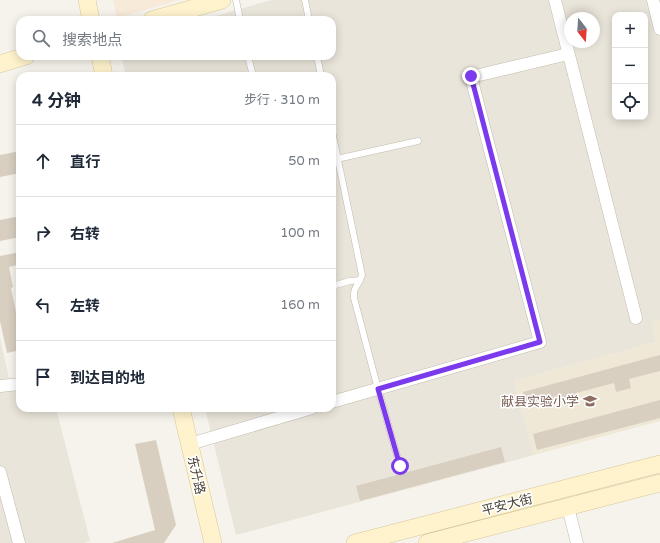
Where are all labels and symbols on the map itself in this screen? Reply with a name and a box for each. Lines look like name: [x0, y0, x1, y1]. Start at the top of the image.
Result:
north arrow: [564, 12, 600, 48]
route end: [462, 67, 480, 85]
school or university icon: 献县实验小学: [582, 393, 598, 409]
place label: 献县实验小学: [501, 394, 579, 410]
street label: 东升路: [184, 454, 208, 496]
route start: [391, 457, 409, 475]
street label: 平安大街: [480, 491, 534, 519]

